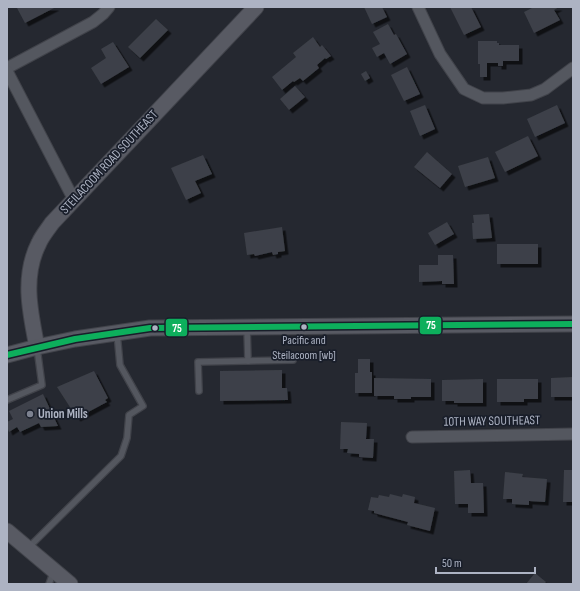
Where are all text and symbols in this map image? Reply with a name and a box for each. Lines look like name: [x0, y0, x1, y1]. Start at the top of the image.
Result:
street label: STEILACOOM ROAD SOUTHEAST: [57, 107, 161, 217]
line badge: 75: [419, 316, 442, 335]
line badge: 75: [165, 318, 188, 337]
text: 75: [426, 319, 436, 332]
text: 75: [172, 322, 182, 335]
marker: Pacific and Steilacoom [wb]: [299, 322, 309, 332]
unlabelled marker: [150, 323, 160, 333]
place label: Pacific and Steilacoom [wb]: [272, 333, 336, 363]
place label: Union Mills: [38, 406, 88, 422]
marker: Union Mills: [25, 409, 35, 419]
street label: 10TH WAY SOUTHEAST: [444, 412, 540, 430]
scale bar: [436, 549, 535, 575]
text: 50 m: [442, 556, 462, 571]

